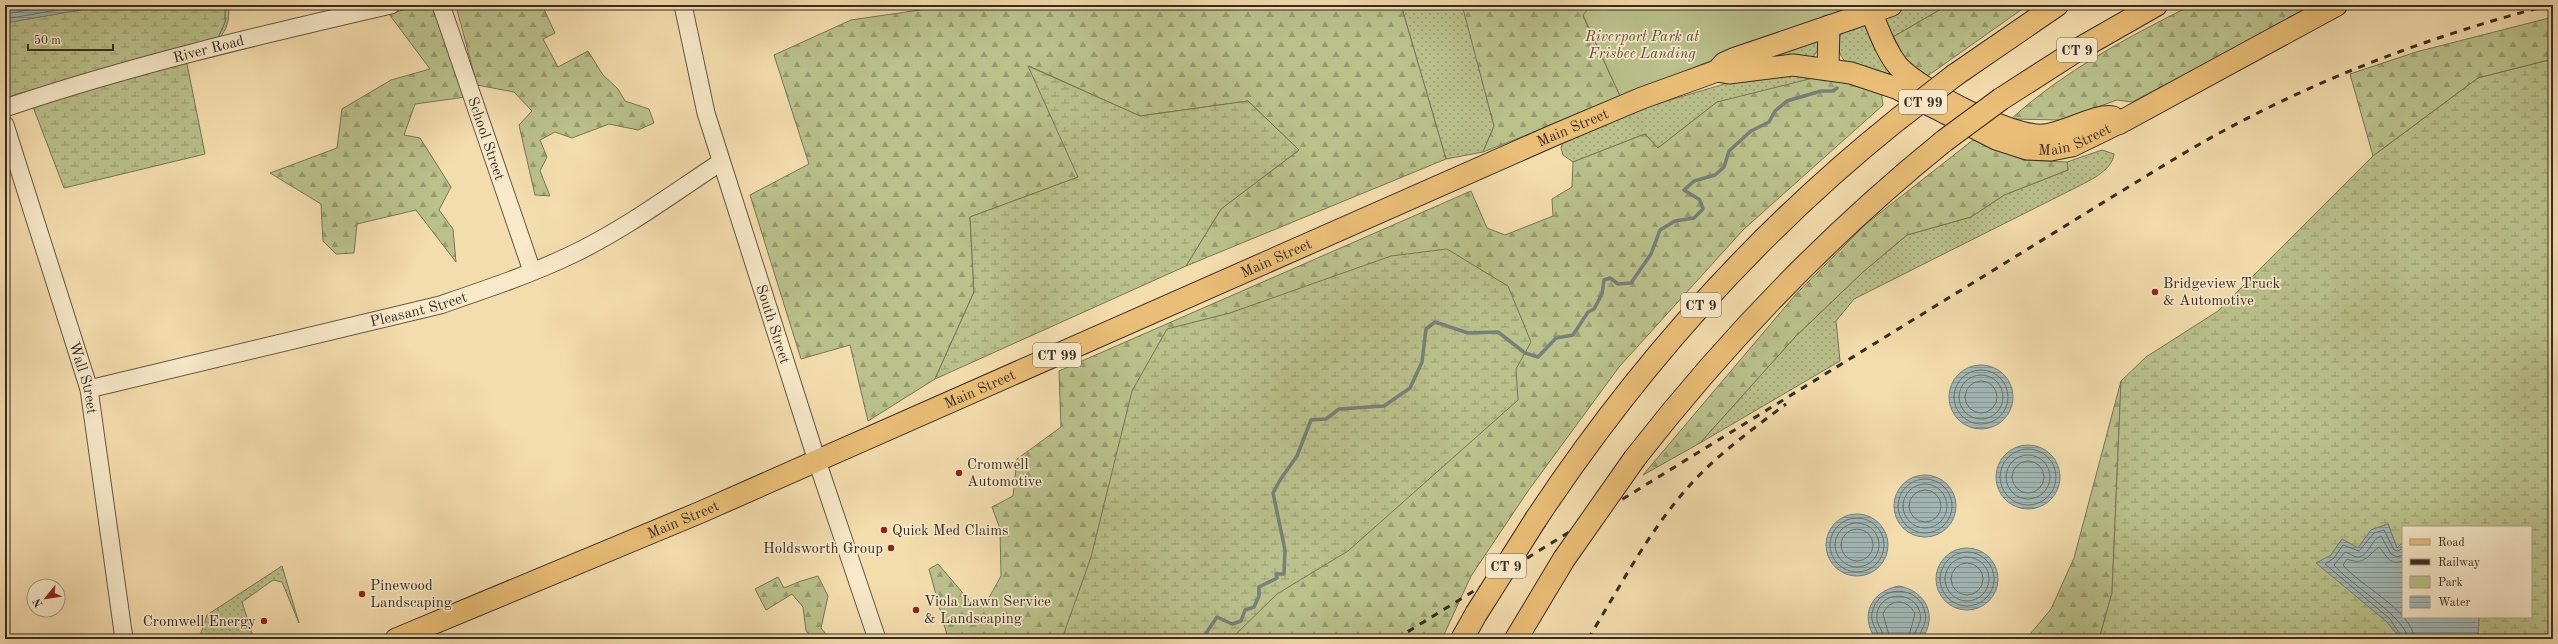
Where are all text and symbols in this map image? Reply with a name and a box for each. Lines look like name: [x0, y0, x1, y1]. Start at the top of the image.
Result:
scale bar: [28, 26, 113, 52]
park label: Riverport Park at Frisbee Landing: [1584, 30, 1699, 62]
text: 50 m: [34, 34, 61, 47]
street label: River Road: [172, 34, 246, 67]
road number: CT 9: [2057, 38, 2097, 62]
road number: CT 99: [1899, 90, 1947, 114]
street label: School Street: [464, 95, 506, 182]
street label: Main Street: [1535, 107, 1611, 151]
street label: Main Street: [2038, 122, 2114, 159]
street label: Main Street: [1239, 237, 1314, 282]
place label: Bridgeview Truck & Automotive: [2163, 277, 2281, 309]
street label: South Street: [752, 283, 792, 366]
marker: Bridgeview Truck & Automotive: [2150, 287, 2160, 297]
street label: Pleasant Street: [369, 290, 469, 330]
road number: CT 9: [1681, 293, 1721, 317]
street label: Wall Street: [65, 340, 98, 415]
road number: CT 99: [1033, 343, 1081, 367]
street label: Main Street: [942, 368, 1018, 413]
place label: Cromwell Automotive: [967, 458, 1042, 490]
marker: Cromwell Automotive: [954, 468, 964, 478]
street label: Main Street: [646, 499, 722, 542]
place label: Quick Med Claims: [892, 524, 1009, 539]
marker: Quick Med Claims: [879, 525, 889, 535]
legend: [2402, 526, 2532, 618]
text: Road: [2438, 537, 2465, 549]
place label: Holdsworth Group: [763, 542, 883, 557]
marker: Holdsworth Group: [886, 543, 896, 553]
road number: CT 9: [1486, 554, 1526, 578]
text: Railway: [2438, 557, 2481, 569]
text: Park: [2438, 577, 2463, 589]
north arrow: [26, 578, 66, 618]
place label: Pinewood Landscaping: [370, 579, 452, 611]
marker: Pinewood Landscaping: [357, 589, 367, 599]
text: N: [31, 595, 46, 609]
place label: Viola Lawn Service & Landscaping: [924, 595, 1051, 627]
text: Water: [2438, 597, 2471, 609]
marker: Viola Lawn Service & Landscaping: [911, 605, 921, 615]
place label: Cromwell Energy: [143, 615, 256, 630]
marker: Cromwell Energy: [259, 616, 269, 626]

